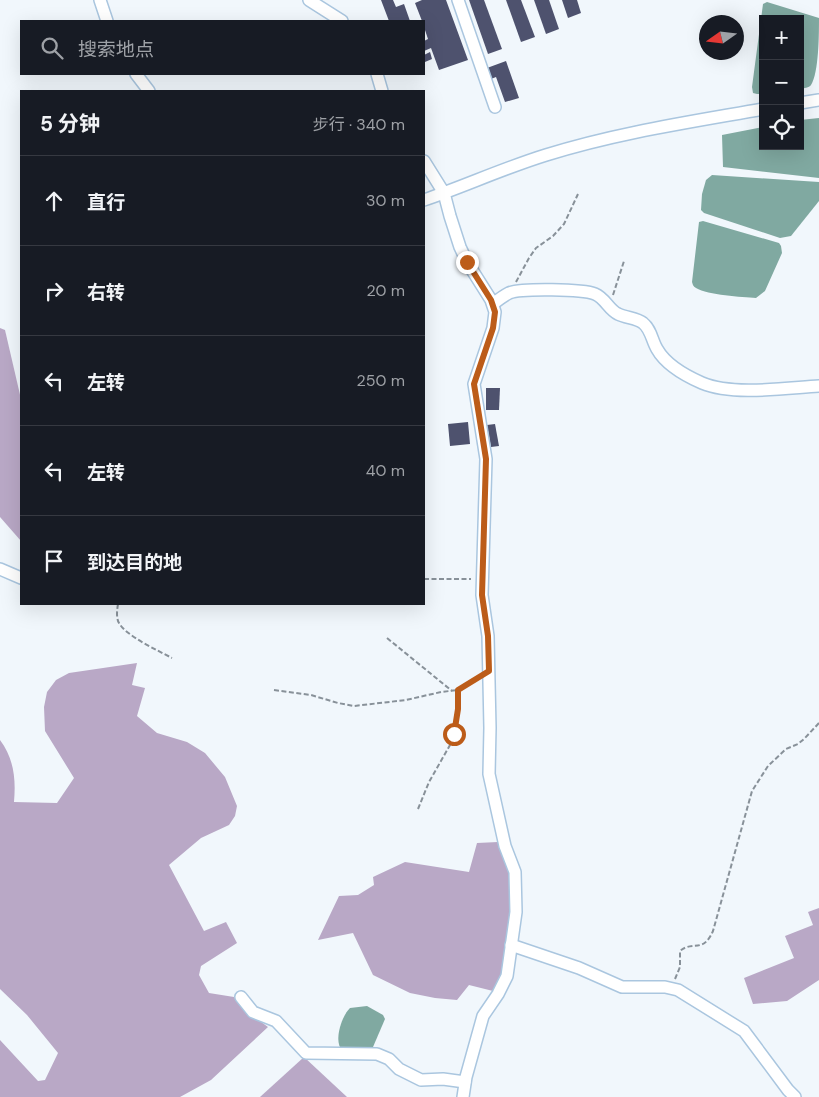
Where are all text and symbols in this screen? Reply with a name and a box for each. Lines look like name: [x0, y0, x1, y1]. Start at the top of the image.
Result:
north arrow: [699, 15, 744, 60]
map controls: [759, 15, 804, 150]
button: +: [759, 15, 804, 60]
search box: [20, 20, 425, 75]
icon: search: [38, 34, 66, 62]
text: 搜索地点: [78, 37, 154, 62]
button: −: [759, 60, 804, 105]
button: locate: [759, 105, 804, 150]
text: 5 分钟: [40, 110, 100, 138]
text: 步行 · 340 m: [313, 114, 405, 135]
icon: ahead: [40, 187, 68, 215]
text: 直行: [87, 190, 125, 215]
text: 30 m: [366, 190, 405, 211]
route end: [456, 251, 479, 274]
icon: right: [40, 277, 68, 305]
text: 右转: [87, 280, 125, 305]
text: 20 m: [366, 280, 405, 301]
icon: left: [40, 367, 68, 395]
text: 左转: [87, 370, 125, 395]
text: 250 m: [357, 370, 405, 391]
icon: left: [40, 457, 68, 485]
text: 左转: [87, 460, 125, 485]
text: 40 m: [366, 460, 405, 481]
icon: arrive: [40, 547, 68, 575]
text: 到达目的地: [87, 550, 182, 575]
route start: [443, 723, 466, 746]

